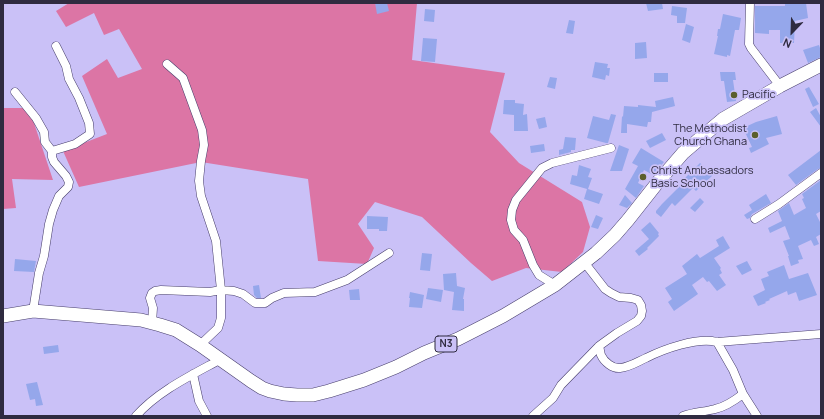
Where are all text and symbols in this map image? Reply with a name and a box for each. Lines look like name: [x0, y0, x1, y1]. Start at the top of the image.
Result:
north arrow: [772, 12, 812, 52]
text: N: [781, 35, 794, 52]
place label: Pacific: [742, 88, 776, 102]
marker: Pacific: [729, 90, 739, 100]
place label: The Methodist Church Ghana: [673, 122, 747, 148]
marker: The Methodist Church Ghana: [750, 130, 760, 140]
place label: Christ Ambassadors Basic School: [651, 164, 753, 190]
marker: Christ Ambassadors Basic School: [638, 172, 648, 182]
road number: N3: [435, 336, 457, 352]

